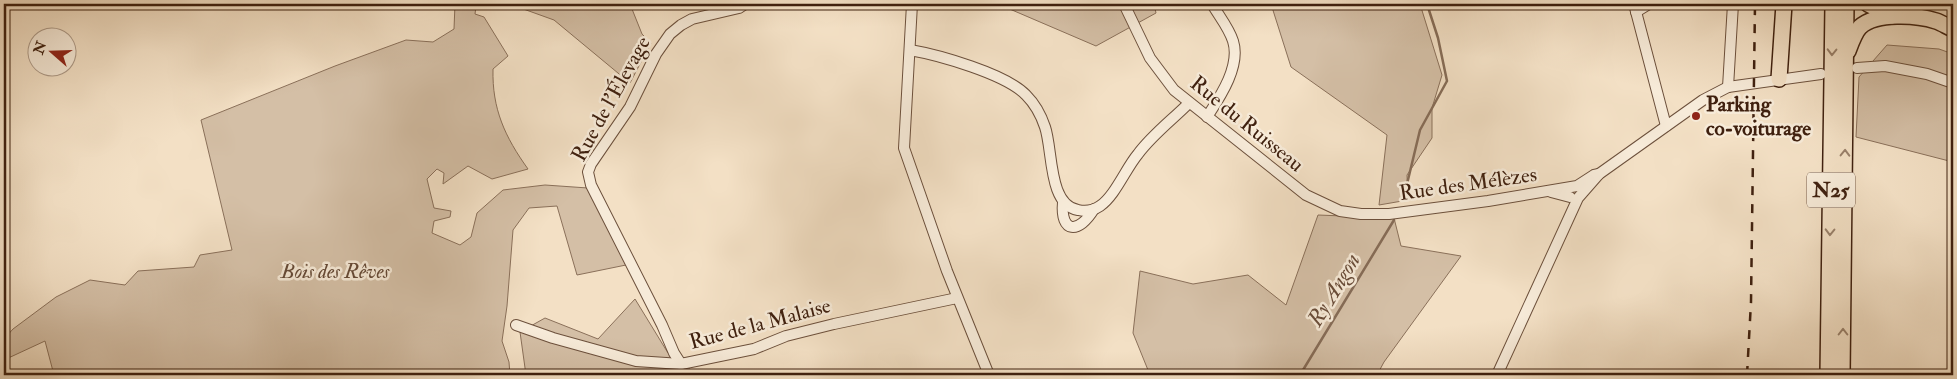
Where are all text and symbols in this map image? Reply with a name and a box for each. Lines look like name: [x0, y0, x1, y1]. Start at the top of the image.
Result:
north arrow: [28, 28, 78, 78]
street label: Rue de l'Élevage: [565, 31, 657, 166]
text: N: [30, 38, 51, 57]
one-way arrow: [1827, 49, 1838, 57]
street label: Rue du Ruisseau: [1185, 70, 1309, 178]
place label: Parking co-voiturage: [1706, 91, 1811, 142]
marker: Parking co-voiturage: [1690, 110, 1702, 122]
one-way arrow: [1840, 149, 1850, 156]
street label: Rue des Mélèzes: [1398, 161, 1538, 207]
road number: N25: [1807, 172, 1855, 208]
one-way arrow: [1825, 229, 1835, 237]
water label: Ry Angon: [1301, 248, 1367, 333]
park label: Bois des Rêves: [280, 258, 390, 285]
street label: Rue de la Malaise: [686, 292, 834, 356]
one-way arrow: [1838, 328, 1848, 336]

